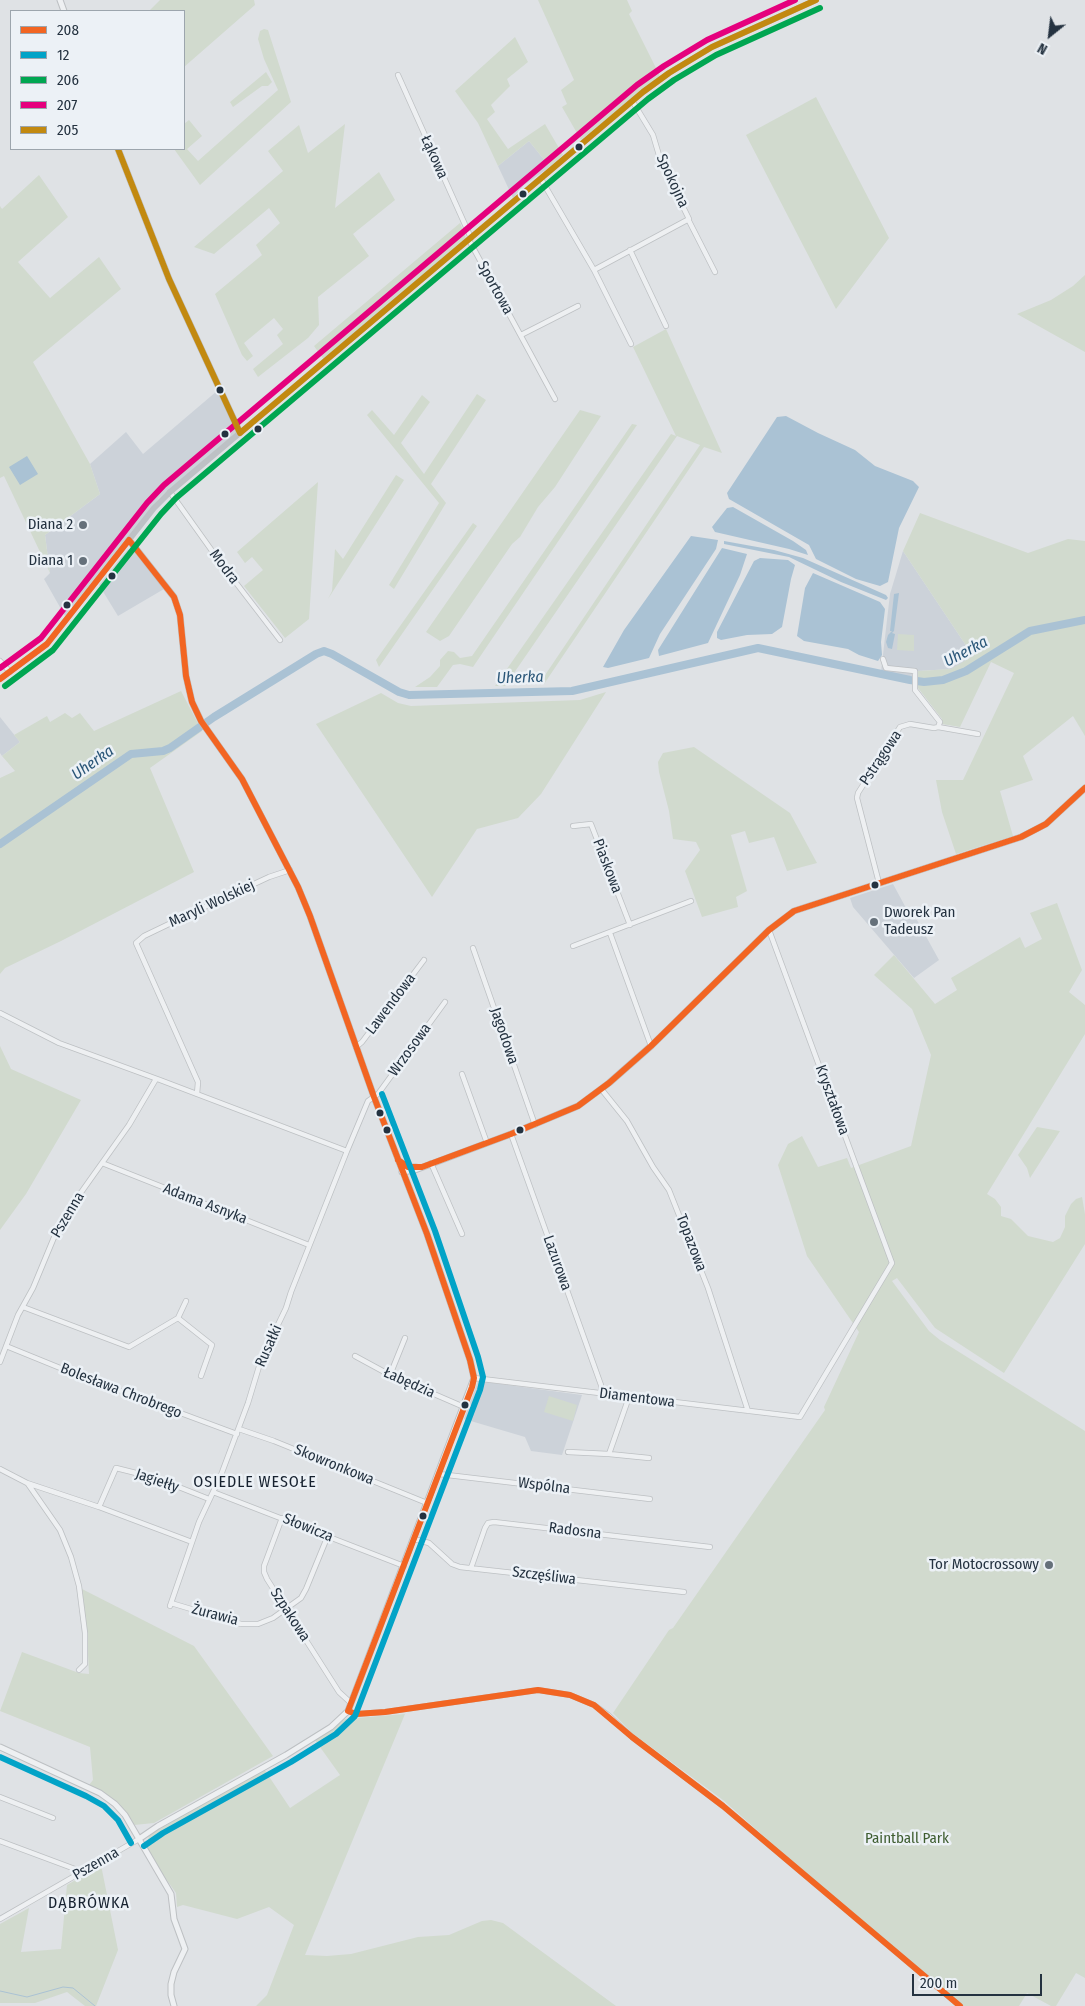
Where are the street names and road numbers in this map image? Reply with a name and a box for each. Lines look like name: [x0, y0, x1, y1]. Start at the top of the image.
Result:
street label: Łąkowa: [416, 132, 452, 182]
street label: Spokojna: [652, 151, 692, 211]
street label: Sportowa: [473, 258, 517, 318]
street label: Modra: [205, 546, 243, 588]
street label: Pstrągowa: [856, 727, 906, 789]
street label: Piaskowa: [588, 836, 626, 896]
street label: Maryli Wolskiej: [166, 876, 258, 932]
street label: Lawendowa: [362, 970, 420, 1038]
street label: Jagodowa: [486, 1005, 522, 1067]
street label: Wrzosowa: [385, 1020, 435, 1080]
street label: Kryształowa: [811, 1063, 853, 1137]
street label: Adama Asnyka: [160, 1180, 250, 1228]
street label: Pszenna: [47, 1189, 89, 1241]
street label: Topazowa: [672, 1212, 710, 1274]
street label: Lazurowa: [539, 1233, 575, 1293]
street label: Rusałki: [252, 1322, 286, 1370]
street label: Bolesława Chrobrego: [58, 1360, 184, 1422]
street label: Łabędzia: [380, 1364, 438, 1402]
street label: Diamentowa: [598, 1384, 676, 1412]
street label: Skowronkowa: [292, 1441, 376, 1489]
street label: Jagiełły: [133, 1465, 181, 1497]
street label: Wspólna: [517, 1474, 571, 1498]
street label: Słowicza: [280, 1510, 336, 1546]
street label: Radosna: [548, 1519, 602, 1543]
street label: Szczęśliwa: [511, 1563, 577, 1589]
street label: Szpakowa: [266, 1585, 314, 1645]
street label: Żurawia: [190, 1600, 240, 1630]
street label: Pszenna: [70, 1844, 122, 1884]

